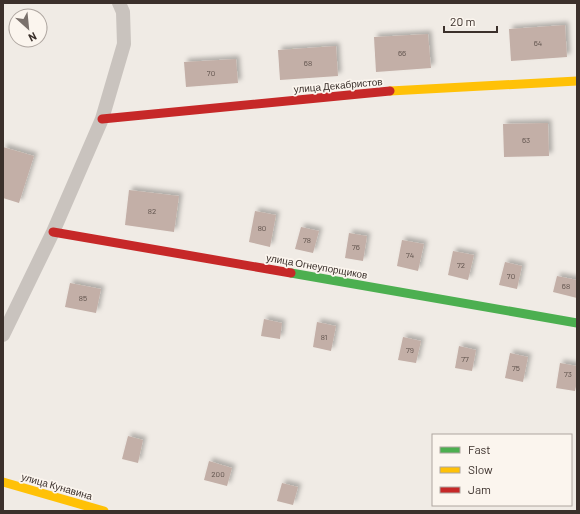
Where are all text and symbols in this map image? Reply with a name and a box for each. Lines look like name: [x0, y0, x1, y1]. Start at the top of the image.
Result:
north arrow: [8, 8, 48, 48]
scale bar: [444, 8, 497, 34]
text: 20 m: [450, 14, 476, 28]
text: N: [27, 30, 39, 45]
house number: 64: [534, 38, 542, 48]
house number: 66: [398, 48, 406, 58]
house number: 68: [304, 58, 312, 68]
house number: 70: [207, 68, 215, 78]
street label: улица Декабристов: [293, 75, 383, 95]
house number: 63: [522, 135, 530, 145]
house number: 82: [148, 206, 156, 216]
house number: 80: [258, 223, 266, 233]
house number: 78: [303, 235, 311, 245]
house number: 76: [352, 242, 360, 252]
house number: 74: [406, 250, 414, 260]
street label: улица Огнеупорщиков: [265, 251, 369, 281]
house number: 72: [457, 260, 465, 270]
house number: 70: [507, 271, 515, 281]
house number: 68: [562, 281, 570, 291]
house number: 85: [79, 293, 87, 303]
house number: 81: [321, 332, 328, 342]
house number: 79: [406, 345, 414, 355]
house number: 77: [461, 354, 469, 364]
house number: 75: [512, 363, 520, 373]
house number: 73: [564, 369, 572, 379]
legend: [432, 434, 572, 506]
text: Fast: [468, 442, 491, 456]
text: Slow: [468, 462, 493, 476]
house number: 200: [211, 469, 225, 479]
street label: улица Кунавина: [20, 470, 94, 502]
text: Jam: [468, 482, 491, 496]

